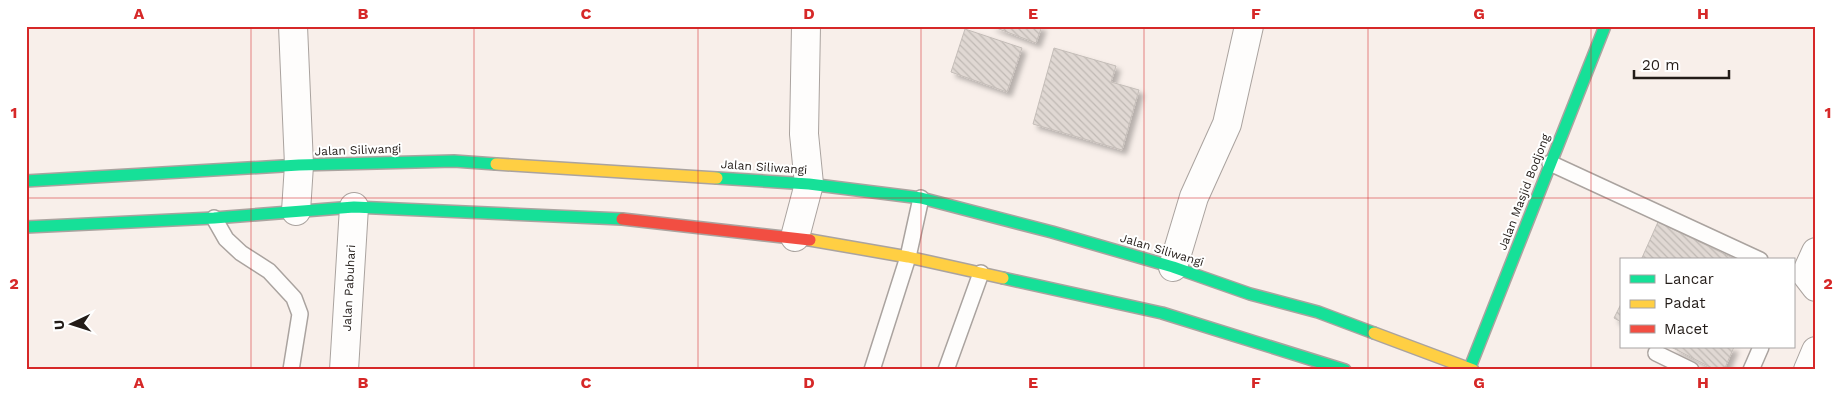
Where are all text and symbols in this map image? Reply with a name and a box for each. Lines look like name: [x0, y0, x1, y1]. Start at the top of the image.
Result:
text: A: [134, 4, 145, 23]
text: B: [358, 4, 369, 23]
text: C: [581, 4, 592, 23]
text: D: [803, 4, 815, 23]
text: E: [1028, 4, 1038, 23]
text: F: [1251, 4, 1261, 23]
text: G: [1473, 4, 1485, 23]
text: H: [1697, 4, 1709, 23]
scale bar: [1634, 48, 1730, 80]
text: 20 m: [1642, 56, 1680, 74]
text: 1: [11, 103, 17, 122]
text: 1: [1825, 103, 1831, 122]
street label: Jalan Masjid Bodjong: [1495, 131, 1553, 252]
street label: Jalan Siliwangi: [314, 141, 402, 159]
street label: Jalan Siliwangi: [720, 157, 808, 177]
street label: Jalan Siliwangi: [1118, 231, 1206, 269]
street label: Jalan Pabuhari: [340, 244, 358, 332]
legend: [1620, 258, 1794, 348]
text: Lancar: [1664, 270, 1714, 288]
text: 2: [9, 274, 19, 293]
text: 2: [1823, 274, 1833, 293]
text: Padat: [1664, 294, 1706, 312]
north arrow: [48, 298, 98, 348]
text: U: [51, 319, 67, 330]
text: Macet: [1664, 320, 1709, 338]
text: A: [134, 373, 145, 392]
text: B: [358, 373, 369, 392]
text: C: [581, 373, 592, 392]
text: D: [803, 373, 815, 392]
text: E: [1028, 373, 1038, 392]
text: F: [1251, 373, 1261, 392]
text: G: [1473, 373, 1485, 392]
text: H: [1697, 373, 1709, 392]

